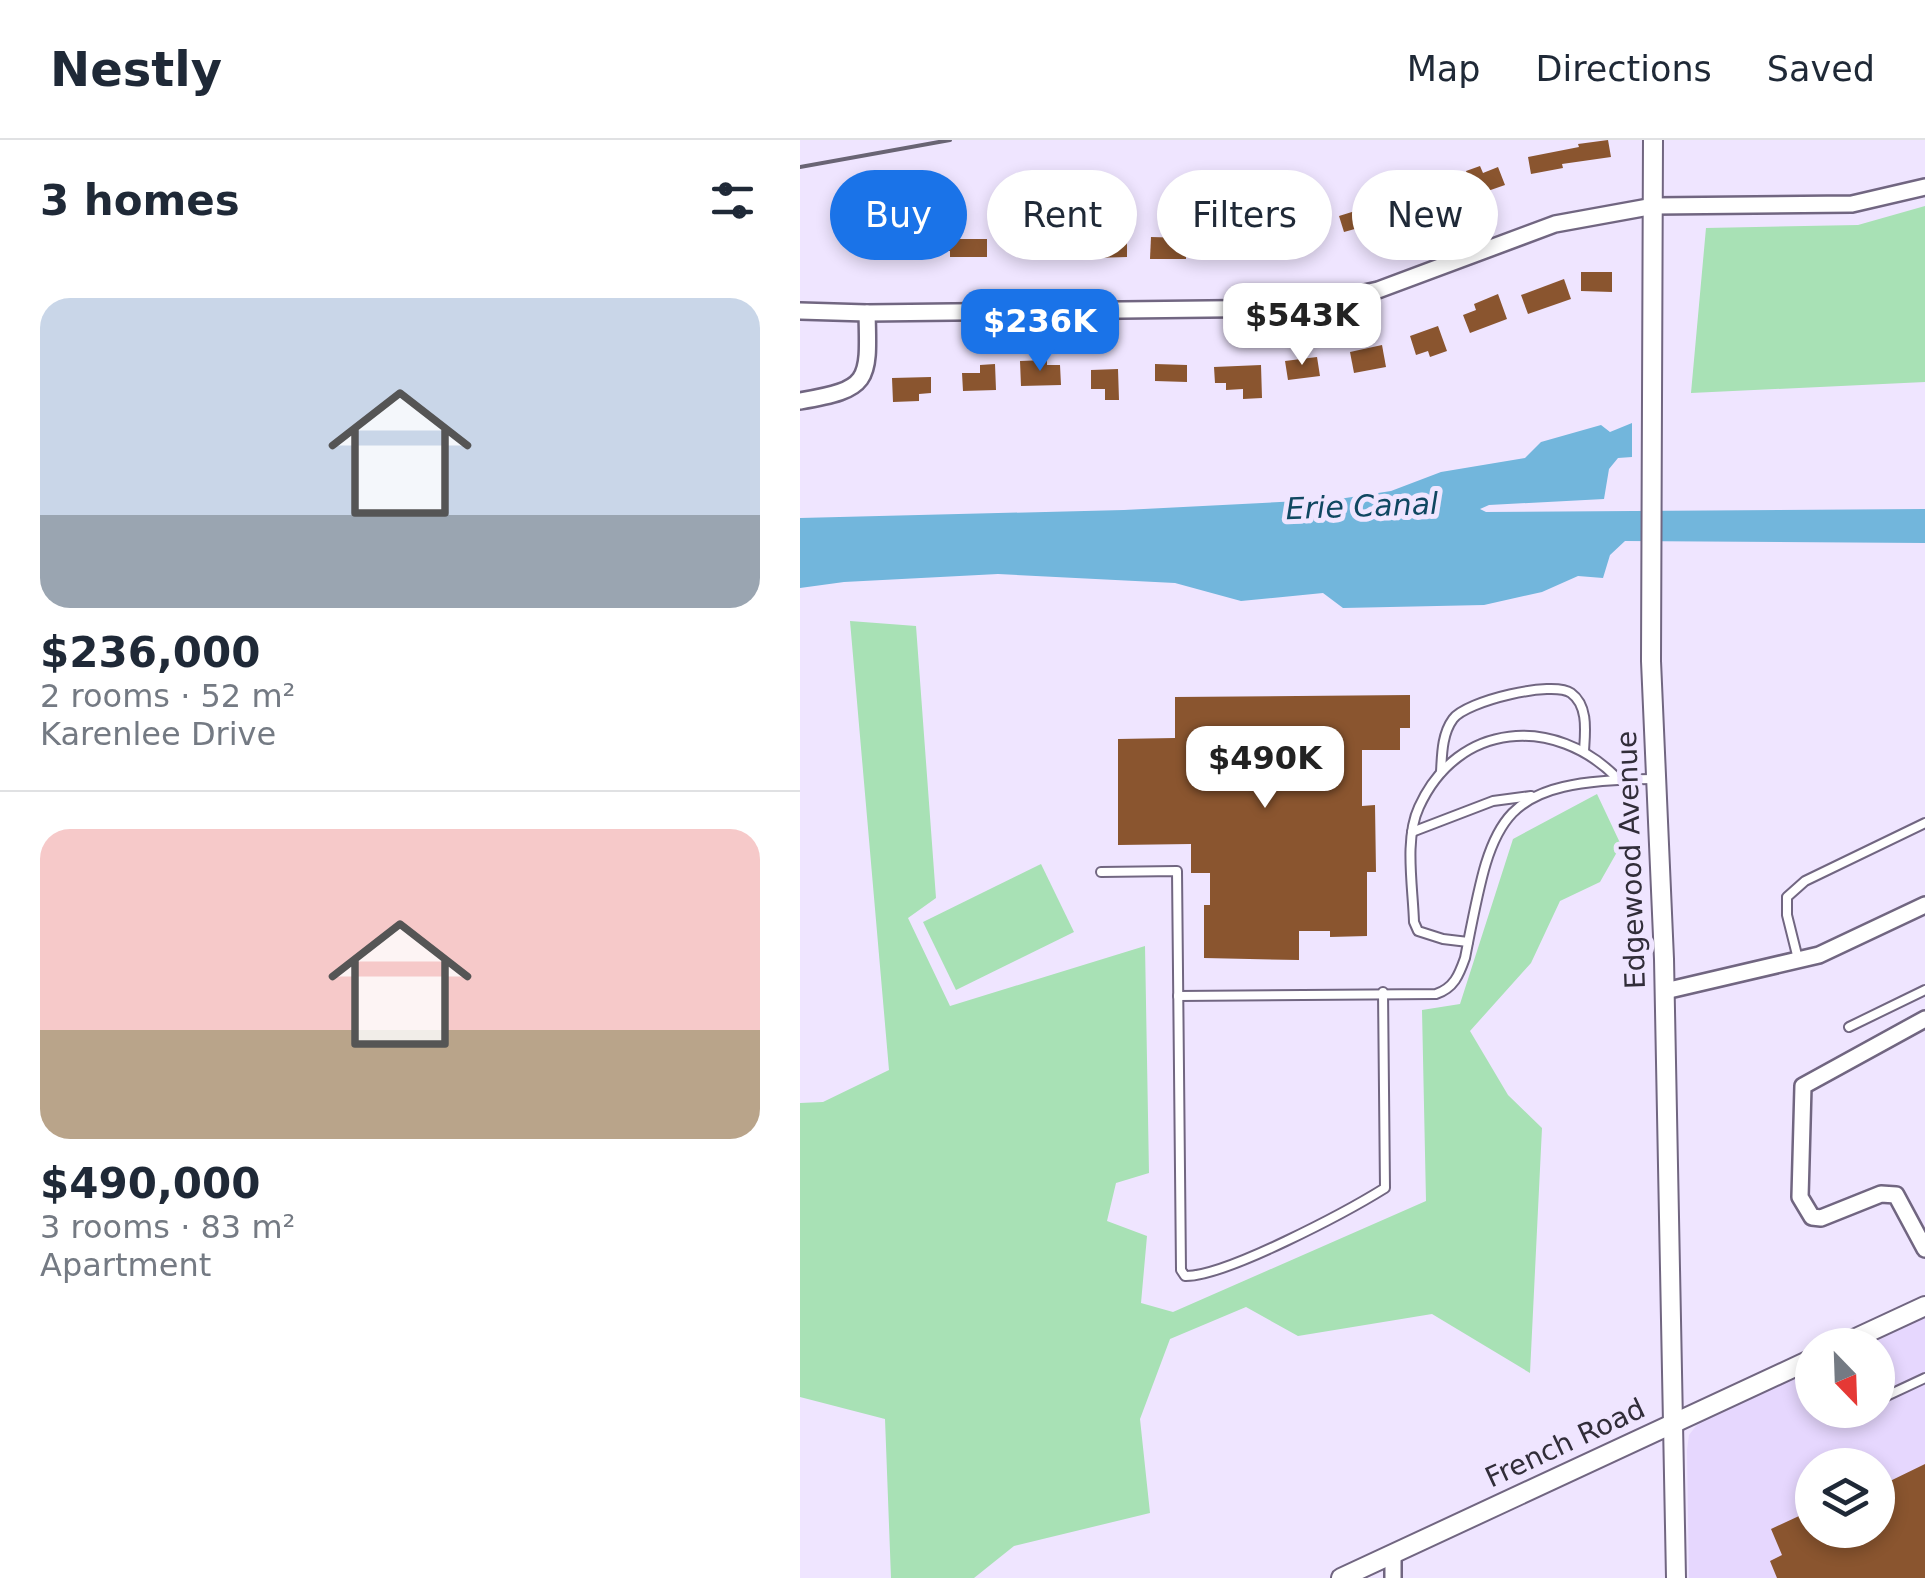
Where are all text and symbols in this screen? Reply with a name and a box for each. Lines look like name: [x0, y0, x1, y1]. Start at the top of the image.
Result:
text: Nestly: [50, 41, 222, 97]
text: Map: [1407, 49, 1481, 89]
text: Directions: [1536, 49, 1712, 89]
text: Saved: [1767, 49, 1875, 89]
chip: Buy: [830, 170, 967, 260]
chip: Rent: [987, 170, 1137, 260]
chip: Filters: [1157, 170, 1332, 260]
chip: New: [1352, 170, 1498, 260]
icon: filters: [705, 173, 760, 228]
text: 3 homes: [40, 176, 240, 225]
pin: $543K: [1232, 283, 1372, 368]
pin: $236K: [970, 289, 1110, 374]
text: $543K: [1245, 296, 1359, 334]
text: $236K: [983, 302, 1097, 340]
icon: home: [310, 363, 490, 543]
water label: Erie Canal: [1285, 486, 1440, 526]
text: $236,000: [40, 628, 261, 677]
text: 2 rooms · 52 m²: [40, 677, 295, 715]
text: Karenlee Drive: [40, 715, 276, 753]
pin: $490K: [1195, 726, 1335, 811]
street label: Edgewood Avenue: [1610, 730, 1652, 990]
text: $490K: [1208, 739, 1322, 777]
icon: home: [310, 894, 490, 1074]
text: $490,000: [40, 1159, 261, 1208]
text: 3 rooms · 83 m²: [40, 1208, 295, 1246]
text: Apartment: [40, 1246, 211, 1284]
north arrow: [1795, 1328, 1895, 1428]
map controls: [1795, 1328, 1895, 1548]
street label: French Road: [1480, 1392, 1650, 1494]
button: layers: [1795, 1448, 1895, 1548]

